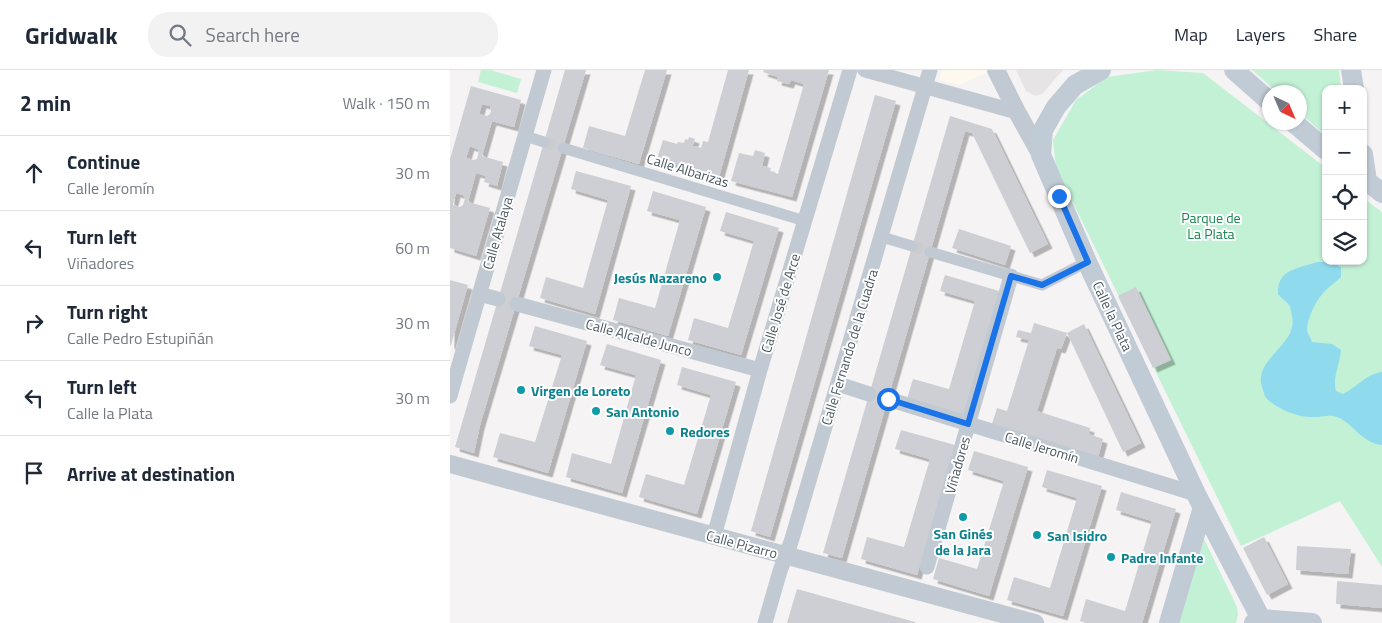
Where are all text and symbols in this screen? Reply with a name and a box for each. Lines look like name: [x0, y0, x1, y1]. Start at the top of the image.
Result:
search box: [148, 12, 498, 57]
text: Gridwalk: [25, 17, 118, 53]
text: Search here: [206, 20, 300, 49]
icon: search: [166, 21, 194, 49]
text: Map: [1174, 21, 1208, 48]
text: Layers: [1236, 21, 1285, 48]
text: Share: [1313, 21, 1357, 48]
north arrow: [1262, 85, 1307, 130]
map controls: [1322, 85, 1367, 265]
button: +: [1322, 85, 1367, 130]
text: 2 min: [20, 87, 71, 119]
text: Walk · 150 m: [342, 91, 430, 115]
button: −: [1322, 130, 1367, 175]
text: Continue: [67, 147, 140, 176]
street label: Calle Albarizas: [644, 148, 732, 192]
icon: ahead: [20, 159, 48, 187]
text: 30 m: [395, 161, 430, 185]
button: locate: [1322, 175, 1367, 220]
text: Calle Jeromín: [67, 176, 155, 200]
route end: [1048, 185, 1071, 208]
street label: Calle Atalaya: [477, 194, 517, 272]
park label: Parque de La Plata: [1181, 207, 1241, 244]
button: layers: [1322, 220, 1367, 265]
text: Turn left: [67, 222, 137, 251]
icon: left: [20, 234, 48, 262]
text: 60 m: [395, 236, 430, 260]
text: Viñadores: [67, 251, 134, 275]
street label: Calle José de Arce: [755, 251, 805, 355]
street label: Calle Fernando de la Cuadra: [815, 266, 883, 428]
place label: Jesús Nazareno: [614, 267, 707, 288]
marker: Jesús Nazareno: [711, 271, 723, 283]
street label: Calle la Plata: [1088, 278, 1138, 354]
text: Turn right: [67, 297, 148, 326]
icon: right: [20, 309, 48, 337]
text: 30 m: [395, 311, 430, 335]
street label: Calle Alcalde Junco: [584, 313, 694, 361]
text: Calle Pedro Estupiñán: [67, 326, 214, 350]
text: Turn left: [67, 372, 137, 401]
place label: Virgen de Loreto: [531, 380, 631, 401]
icon: left: [20, 384, 48, 412]
marker: Virgen de Loreto: [515, 384, 527, 396]
text: 30 m: [395, 386, 430, 410]
route start: [877, 388, 900, 411]
text: Calle la Plata: [67, 401, 153, 425]
place label: San Antonio: [606, 401, 679, 422]
marker: San Antonio: [590, 405, 602, 417]
place label: Redores: [680, 421, 730, 442]
marker: Redores: [664, 425, 676, 437]
street label: Calle Jeromín: [1002, 426, 1082, 468]
street label: Viñadores: [939, 434, 975, 496]
icon: arrive: [20, 459, 48, 487]
text: Arrive at destination: [67, 459, 235, 488]
marker: San Ginés de la Jara: [957, 511, 969, 523]
place label: San Ginés de la Jara: [933, 523, 993, 560]
street label: Calle Pizarro: [704, 524, 780, 564]
place label: San Isidro: [1047, 525, 1107, 546]
marker: San Isidro: [1031, 529, 1043, 541]
place label: Padre Infante: [1121, 547, 1203, 568]
marker: Padre Infante: [1105, 551, 1117, 563]

